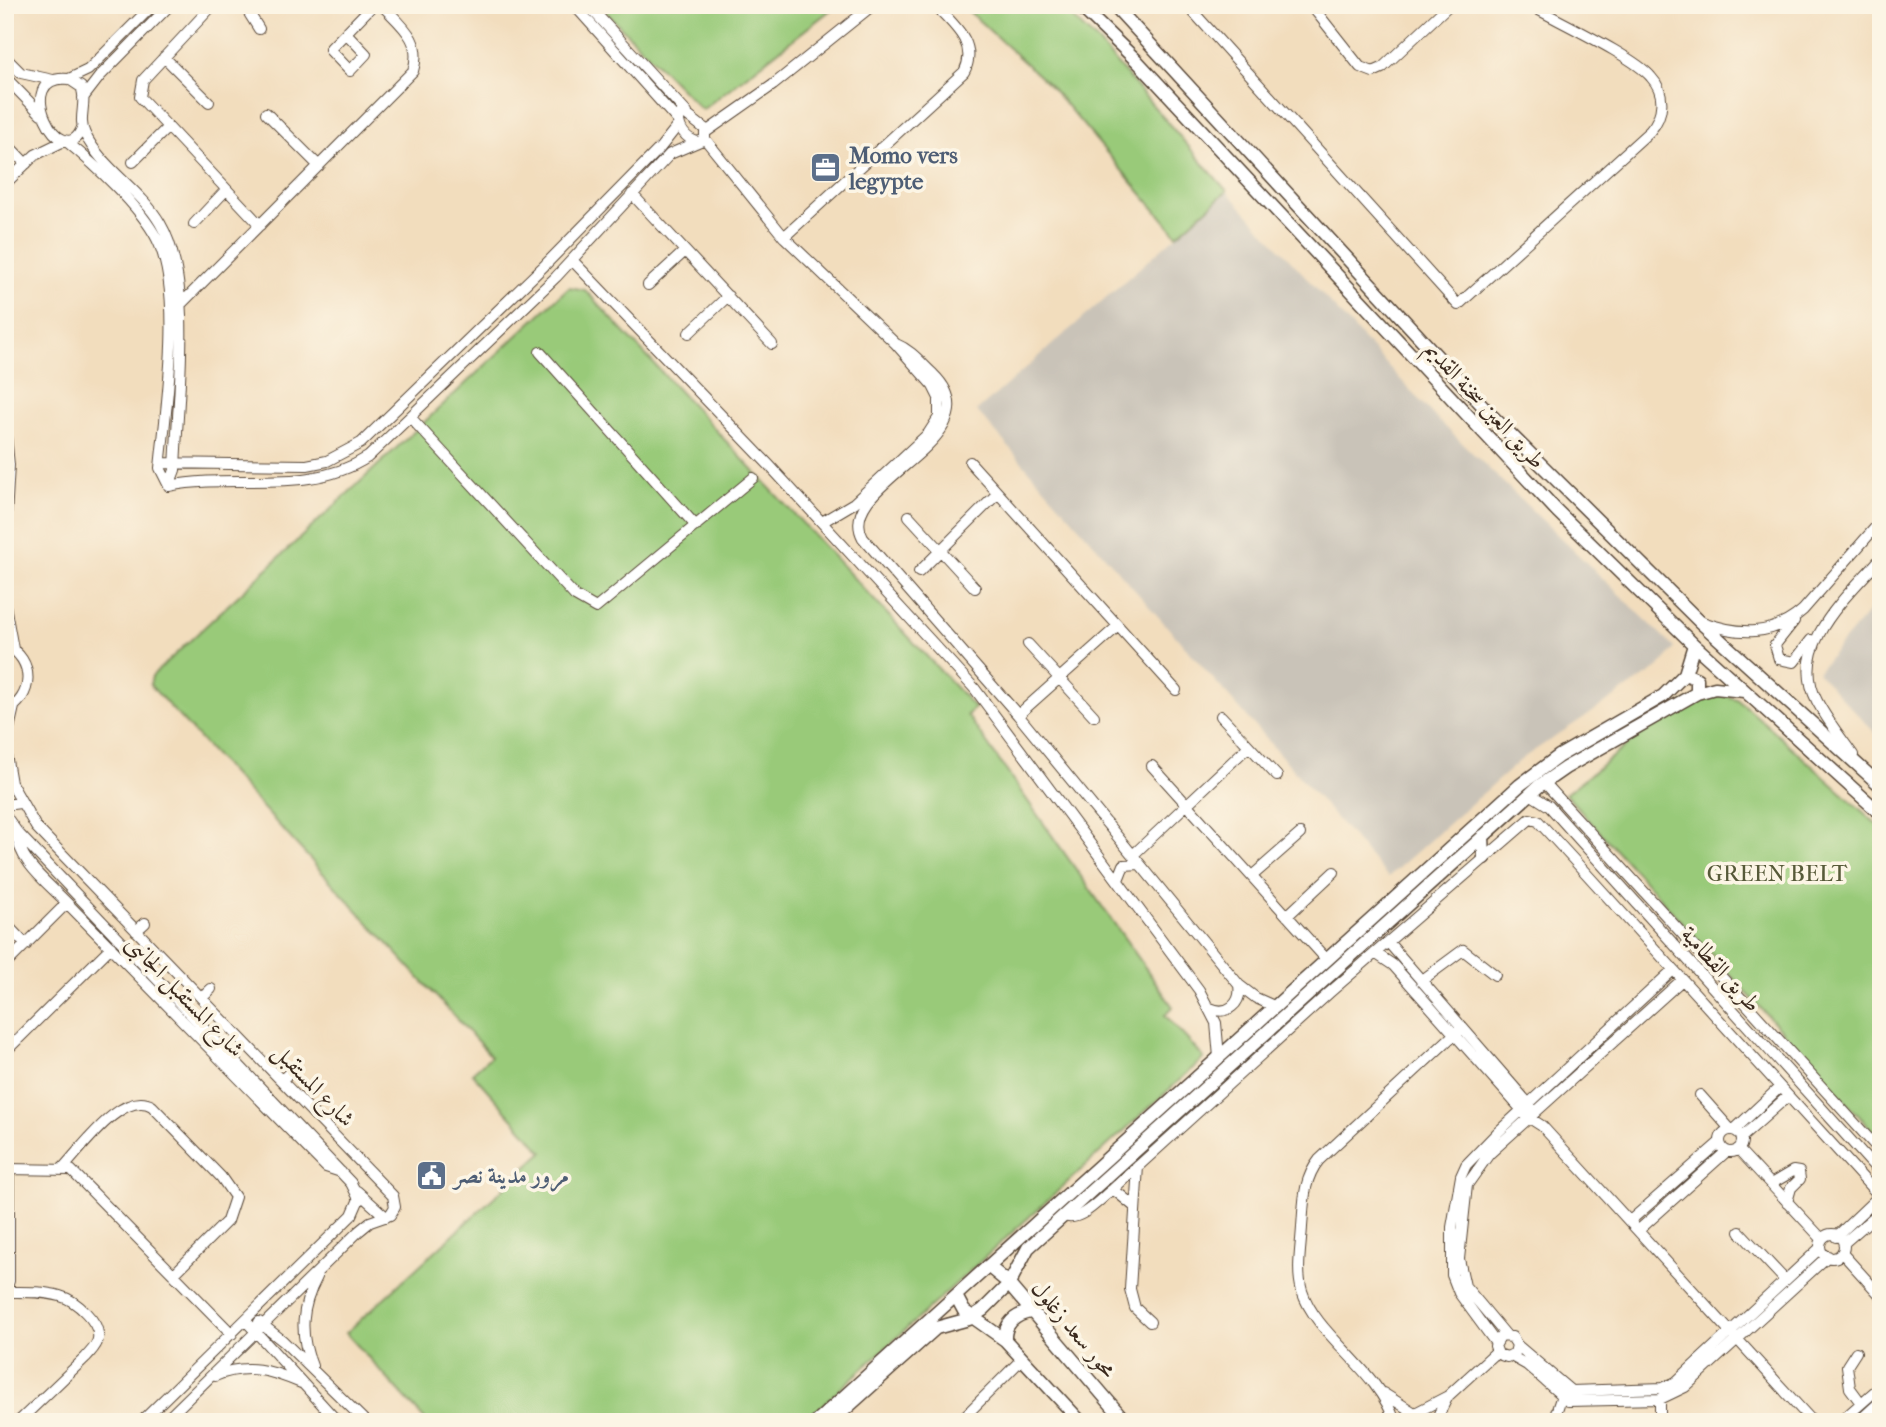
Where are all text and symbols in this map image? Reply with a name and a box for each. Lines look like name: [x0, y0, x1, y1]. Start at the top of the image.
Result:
place label: Momo vers legypte: [848, 142, 958, 195]
office icon: Momo vers legypte: [809, 151, 843, 185]
street label: طريق العين سخنة القديم: [1415, 336, 1551, 478]
park label: GREEN BELT: [1707, 860, 1848, 887]
street label: طريق القطامية: [1675, 921, 1766, 1018]
street label: شارع المستقبل الجانبى: [116, 929, 250, 1067]
street label: شارع المستقبل: [263, 1038, 360, 1137]
public building icon: مرور مدينة نصر: [414, 1158, 448, 1192]
place label: مرور مدينة نصر: [451, 1162, 569, 1192]
street label: محور سعد زغلول: [1025, 1275, 1122, 1384]

